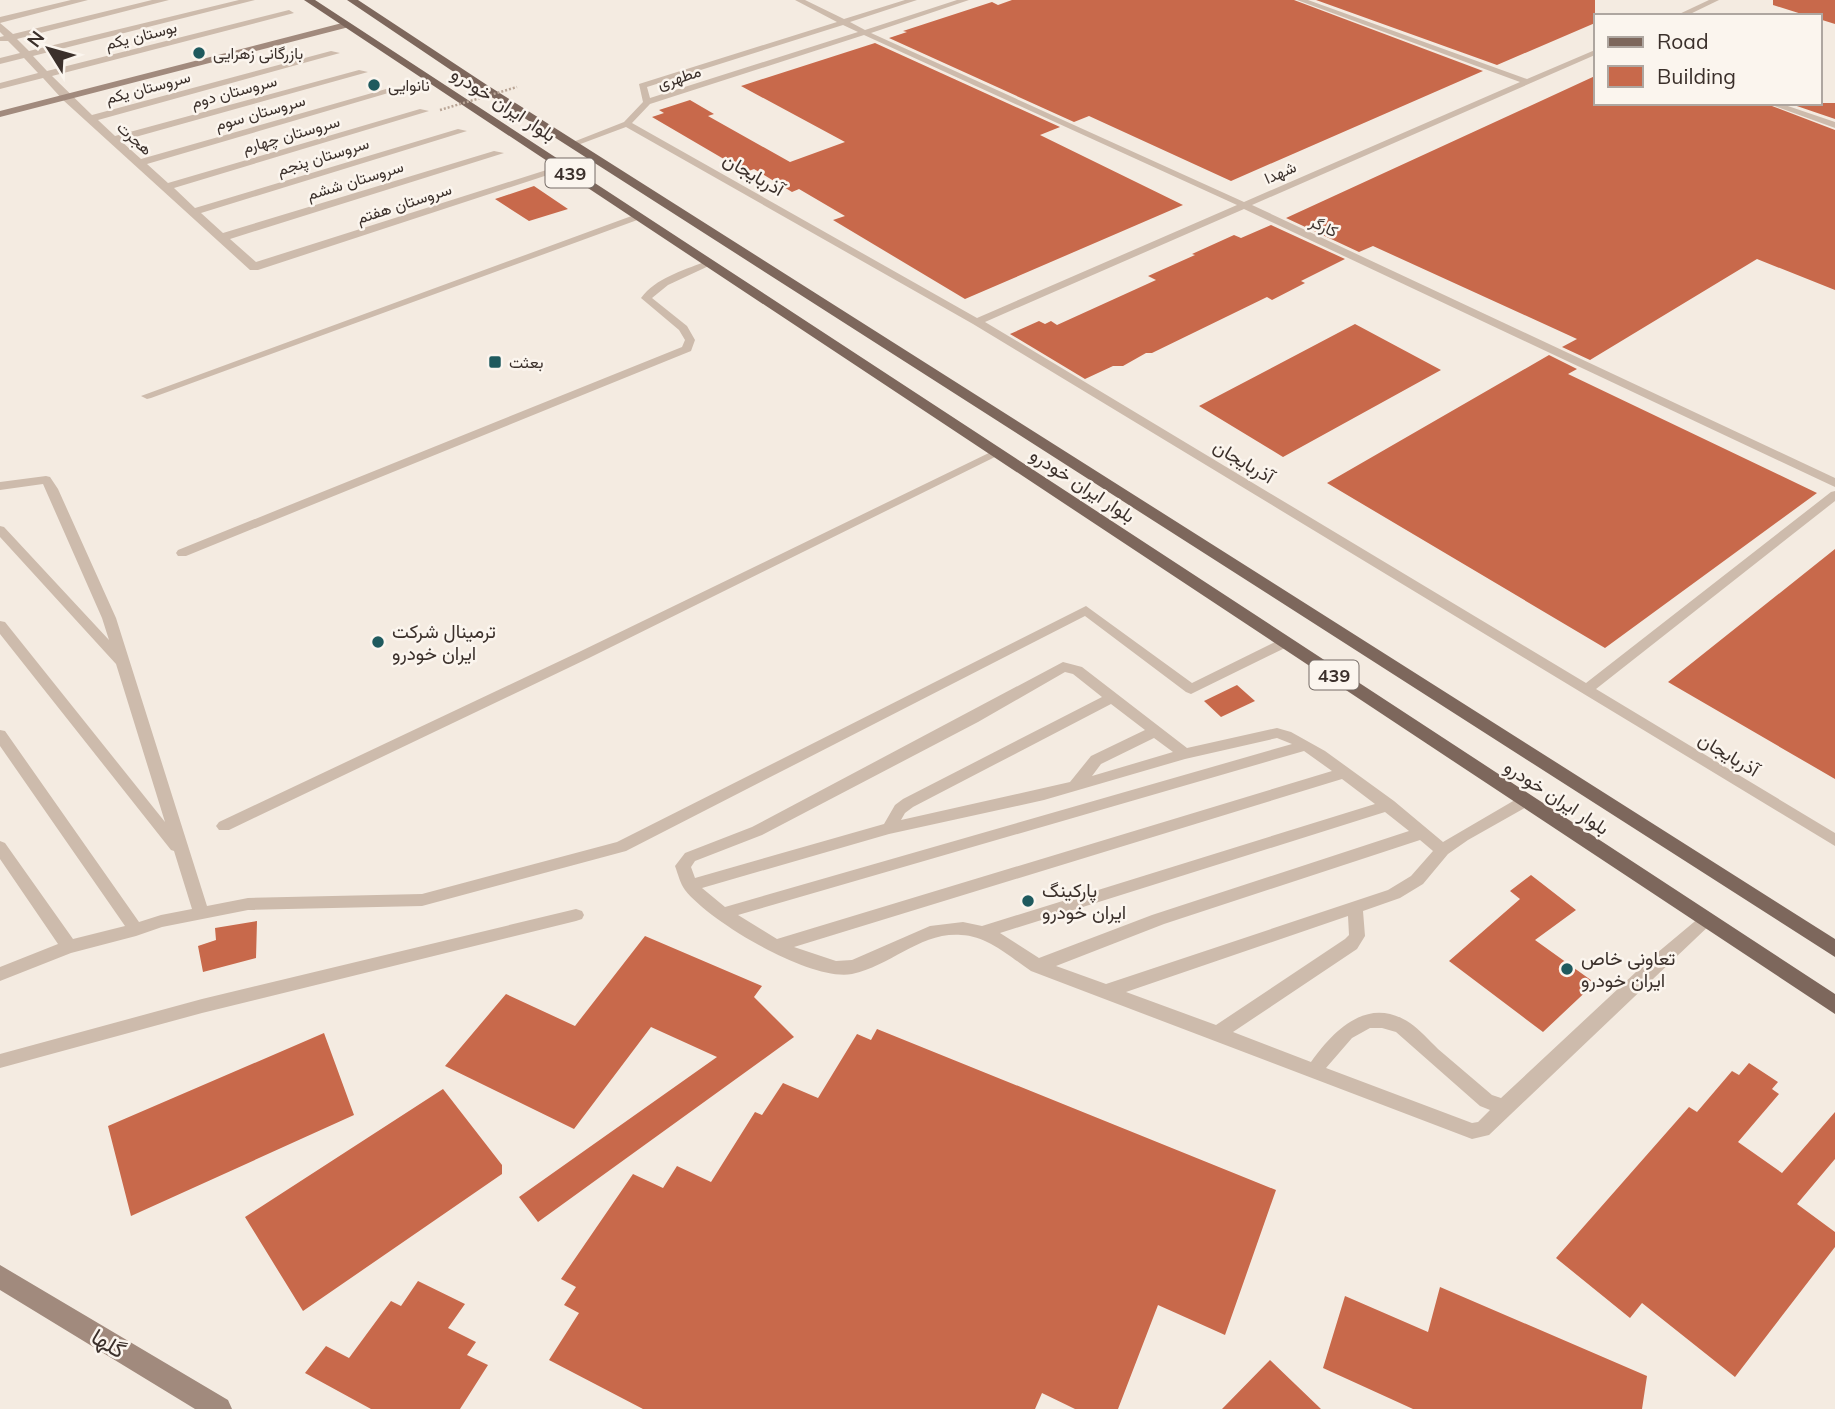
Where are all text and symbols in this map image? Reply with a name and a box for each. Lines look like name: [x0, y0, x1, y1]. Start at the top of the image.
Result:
north arrow: [14, 14, 84, 84]
legend: [1594, 14, 1821, 105]
street label: بوستان یکم: [103, 16, 179, 55]
text: N: [22, 26, 49, 52]
text: Road: [1657, 28, 1708, 54]
place label: بازرگانی زهرایی: [213, 43, 303, 64]
marker: بازرگانی زهرایی: [191, 45, 207, 61]
street label: بلوار ایران خودرو: [447, 61, 561, 147]
street label: مطهری: [655, 61, 704, 94]
text: Building: [1657, 63, 1736, 89]
street label: سروستان یکم: [103, 66, 193, 109]
street label: سروستان دوم: [189, 70, 279, 113]
place label: نانوایی: [388, 75, 430, 96]
marker: نانوایی: [366, 77, 382, 93]
street label: سروستان سوم: [213, 90, 308, 135]
street label: سروستان چهارم: [240, 111, 342, 159]
street label: هجرت: [112, 117, 157, 160]
street label: سروستان پنجم: [275, 133, 372, 181]
street label: آذربایجان: [719, 147, 790, 202]
street label: سروستان ششم: [304, 156, 406, 205]
street label: شهدا: [1261, 156, 1299, 189]
road number: 439: [546, 158, 594, 188]
street label: سروستان هفتم: [354, 178, 454, 229]
street label: کارگر: [1306, 210, 1341, 242]
place label: بعثت: [509, 352, 543, 372]
marker: بعثت: [487, 354, 503, 370]
street label: آذربایجان: [1209, 434, 1280, 489]
street label: بلوار ایران خودرو: [1026, 442, 1140, 528]
place label: ترمینال شرکت ایران خودرو: [392, 619, 496, 665]
marker: ترمینال شرکت ایران خودرو: [370, 634, 386, 650]
road number: 439: [1310, 660, 1358, 690]
street label: آذربایجان: [1694, 727, 1765, 782]
street label: بلوار ایران خودرو: [1500, 754, 1614, 840]
place label: پارکینگ ایران خودرو: [1042, 878, 1126, 924]
marker: پارکینگ ایران خودرو: [1020, 893, 1036, 909]
place label: تعاونی خاص ایران خودرو: [1581, 946, 1675, 992]
marker: تعاونی خاص ایران خودرو: [1559, 961, 1575, 977]
street label: گلها: [86, 1322, 131, 1365]

